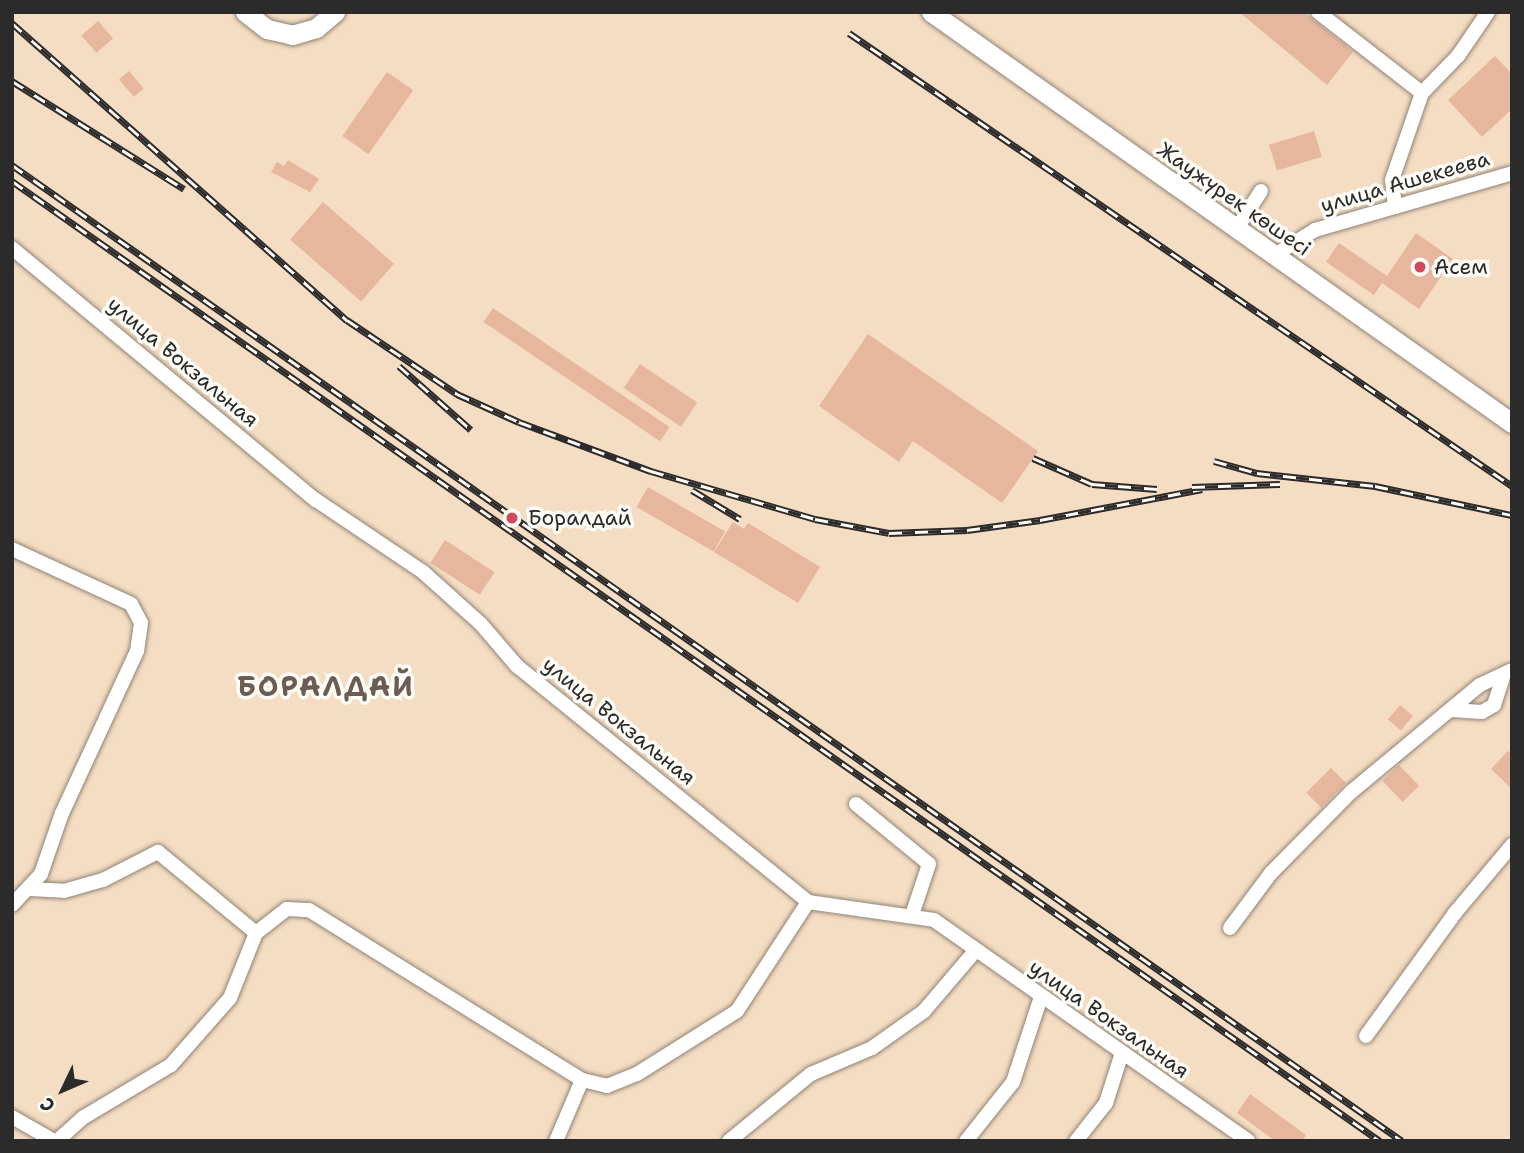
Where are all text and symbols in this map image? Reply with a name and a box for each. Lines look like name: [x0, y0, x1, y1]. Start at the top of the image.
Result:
street label: Жаужүрек көшесі: [1153, 137, 1315, 261]
street label: улица Ашекеева: [1318, 146, 1492, 218]
place label: Асем: [1434, 254, 1488, 280]
marker: Асем: [1412, 259, 1428, 275]
street label: улица Вокзальная: [102, 291, 264, 433]
place label: Боралдай: [528, 505, 631, 531]
marker: Боралдай: [502, 508, 522, 528]
street label: улица Вокзальная: [537, 652, 701, 790]
district label: БОРАЛДАЙ: [238, 669, 414, 703]
street label: улица Вокзальная: [1024, 954, 1194, 1084]
north arrow: [28, 1055, 98, 1125]
text: С: [34, 1092, 61, 1118]

